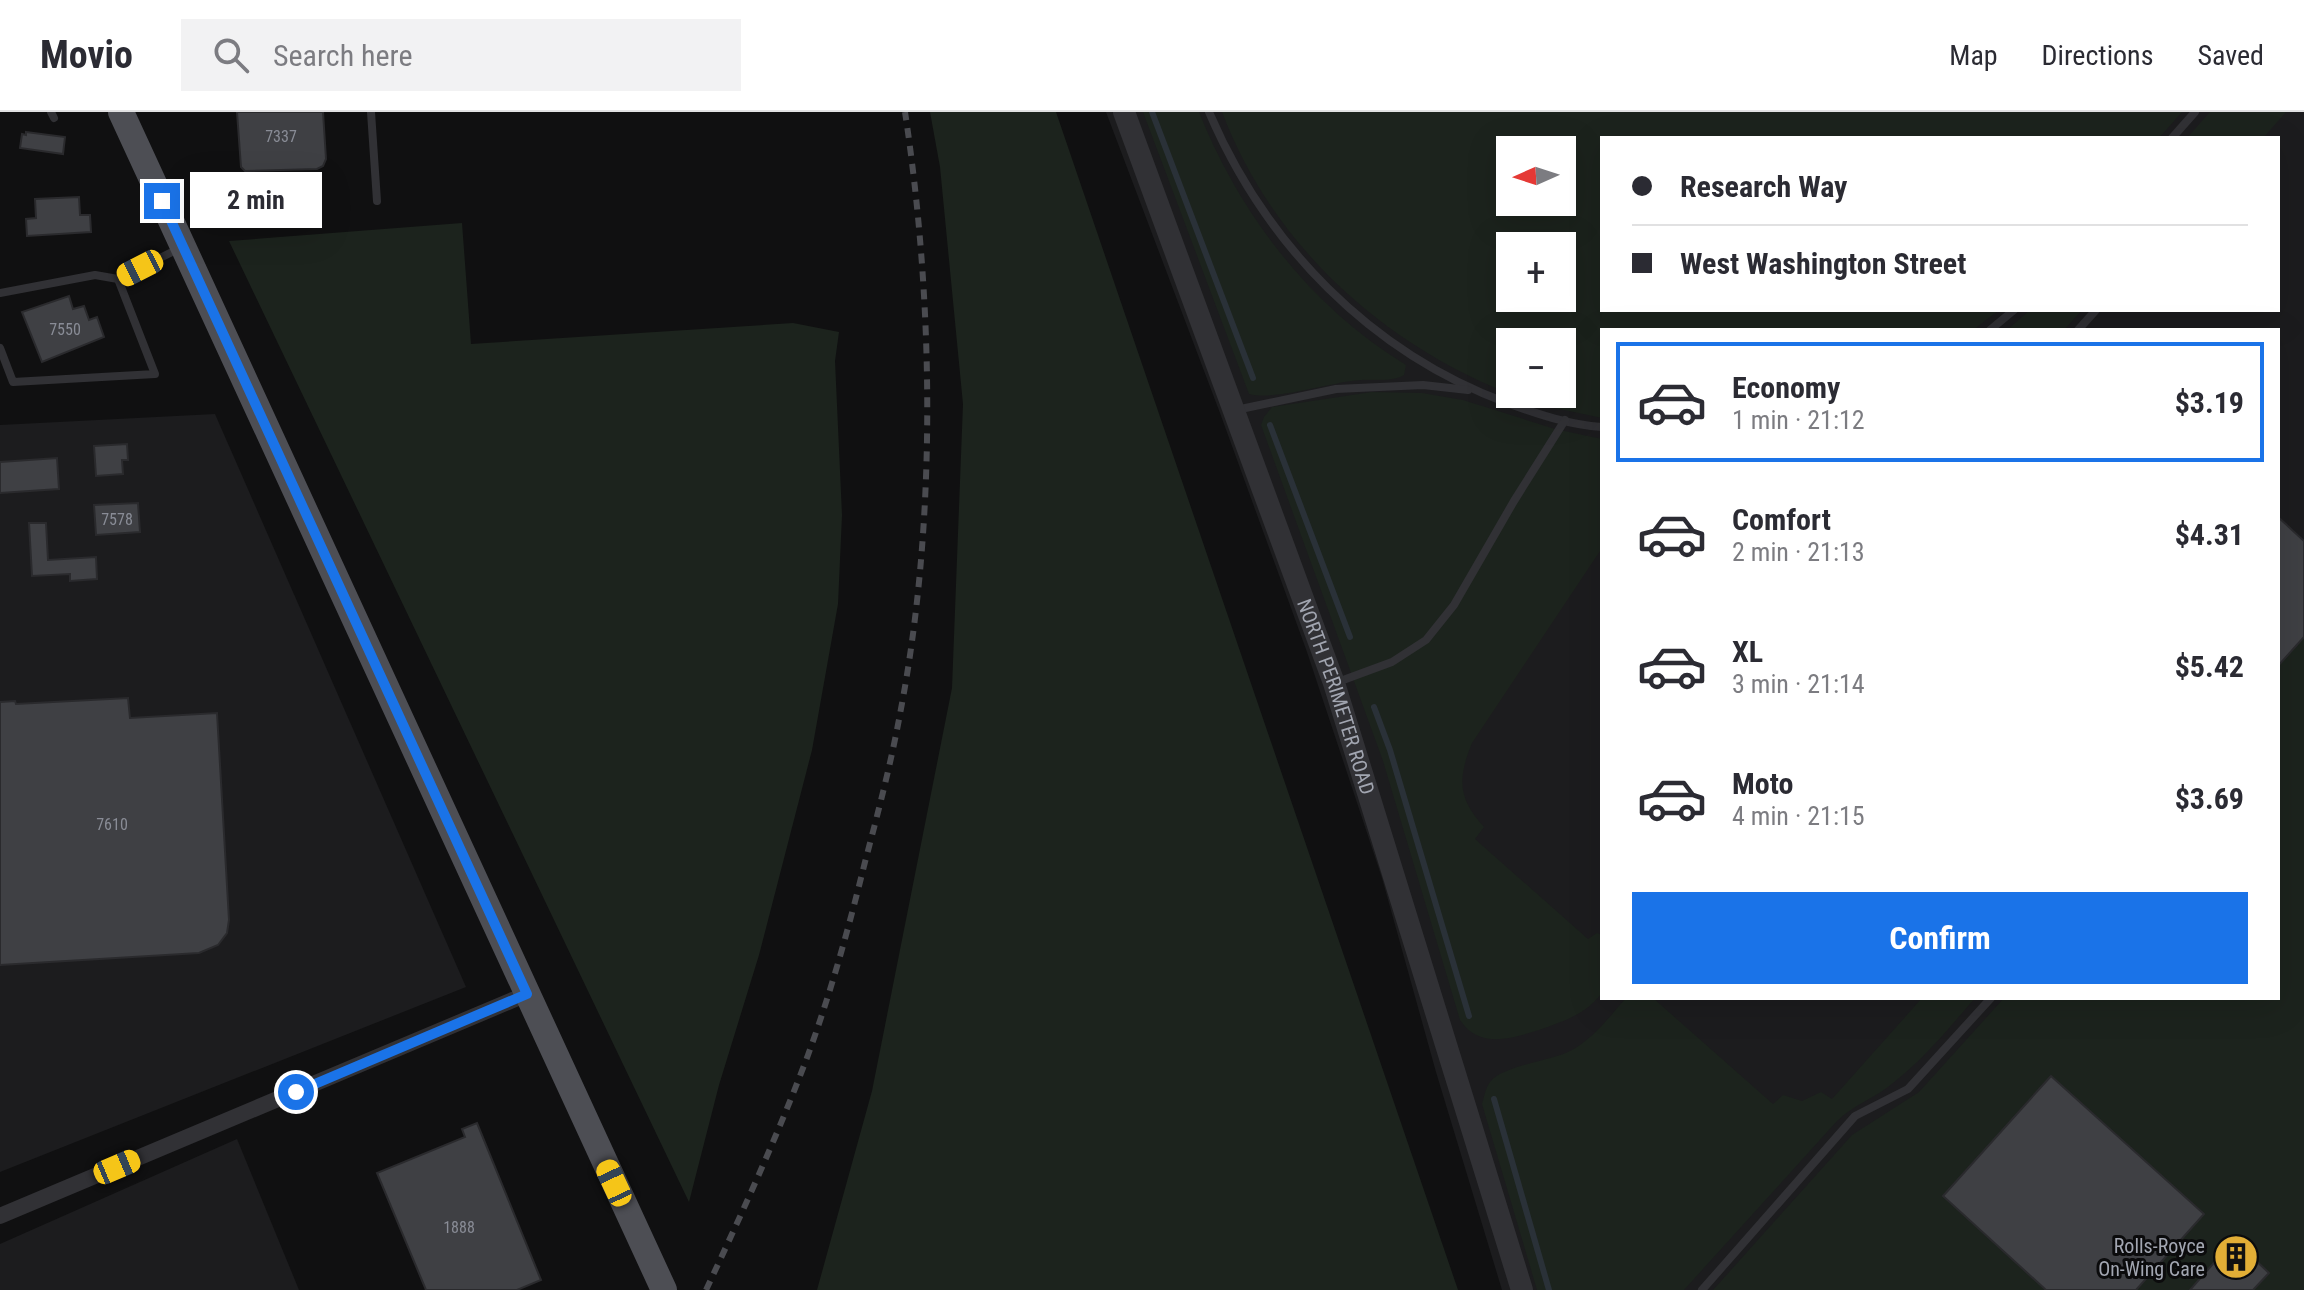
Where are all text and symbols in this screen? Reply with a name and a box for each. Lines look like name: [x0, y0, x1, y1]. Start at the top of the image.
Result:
search box: [181, 19, 741, 91]
text: Movio: [40, 33, 133, 77]
icon: search: [209, 33, 253, 77]
text: Search here: [273, 38, 413, 73]
text: Map: [1949, 39, 1998, 72]
text: Directions: [2042, 39, 2153, 72]
text: Saved: [2197, 39, 2264, 72]
house number: 7337: [265, 127, 297, 146]
north arrow: [1496, 136, 1576, 216]
map controls: [1496, 136, 1576, 408]
text: Research Way: [1680, 169, 1847, 204]
callout: 2 min: [190, 173, 322, 229]
route end: [144, 183, 180, 219]
text: 2 min: [227, 185, 285, 215]
button: +: [1496, 232, 1576, 312]
car: [113, 246, 167, 290]
text: West Washington Street: [1680, 246, 1966, 281]
house number: 7550: [49, 320, 81, 339]
button: −: [1496, 328, 1576, 408]
icon: car: [1636, 366, 1708, 438]
text: Economy: [1732, 370, 1840, 405]
text: $3.19: [2175, 385, 2244, 420]
text: 1 min · 21:12: [1732, 405, 1865, 435]
icon: car: [1636, 498, 1708, 570]
text: Comfort: [1732, 502, 1831, 537]
house number: 7578: [101, 510, 133, 529]
text: $4.31: [2175, 517, 2244, 552]
text: 2 min · 21:13: [1732, 537, 1865, 567]
street label: NORTH PERIMETER ROAD: [1292, 596, 1380, 797]
icon: car: [1636, 630, 1708, 702]
text: XL: [1732, 634, 1763, 669]
text: $5.42: [2175, 649, 2244, 684]
text: 3 min · 21:14: [1732, 669, 1865, 699]
icon: car: [1636, 762, 1708, 834]
text: Moto: [1732, 766, 1793, 801]
text: $3.69: [2175, 781, 2244, 816]
text: 4 min · 21:15: [1732, 801, 1865, 831]
house number: 7610: [96, 815, 128, 834]
button: Confirm: [1632, 892, 2248, 984]
route start: [278, 1074, 314, 1110]
car: [90, 1147, 144, 1187]
car: [593, 1156, 635, 1210]
house number: 1888: [443, 1218, 475, 1237]
building icon: Rolls-Royce On-Wing Care: [2212, 1233, 2260, 1281]
place label: Rolls-Royce On-Wing Care: [2098, 1234, 2205, 1281]

